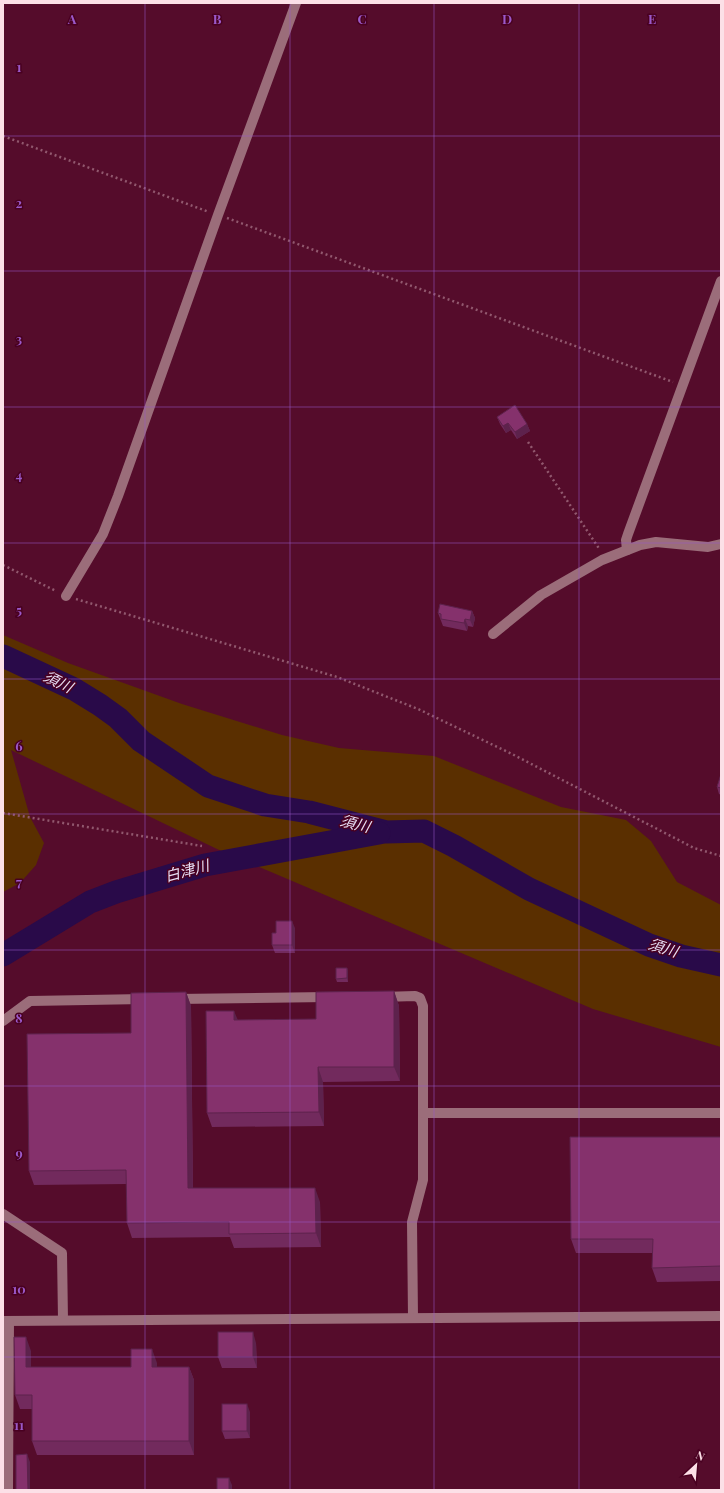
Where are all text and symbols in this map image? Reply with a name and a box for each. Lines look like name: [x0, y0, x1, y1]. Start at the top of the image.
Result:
text: A: [67, 10, 77, 27]
text: B: [213, 10, 222, 27]
text: C: [357, 10, 367, 27]
text: D: [502, 10, 512, 27]
text: E: [648, 10, 656, 27]
text: 1: [17, 58, 22, 75]
text: 2: [16, 194, 23, 211]
text: 3: [16, 330, 22, 347]
text: 4: [16, 466, 23, 483]
text: 5: [16, 601, 22, 618]
water label: 須川: [41, 666, 78, 698]
text: 6: [15, 737, 23, 754]
water label: 須川: [338, 810, 374, 837]
water label: 白津川: [162, 854, 213, 886]
text: 7: [16, 873, 22, 890]
water label: 須川: [646, 933, 682, 962]
text: 8: [15, 1009, 23, 1026]
text: 9: [15, 1144, 23, 1161]
text: 10: [12, 1280, 26, 1297]
text: 11: [14, 1416, 24, 1433]
north arrow: [676, 1445, 716, 1485]
text: N: [694, 1447, 708, 1464]

